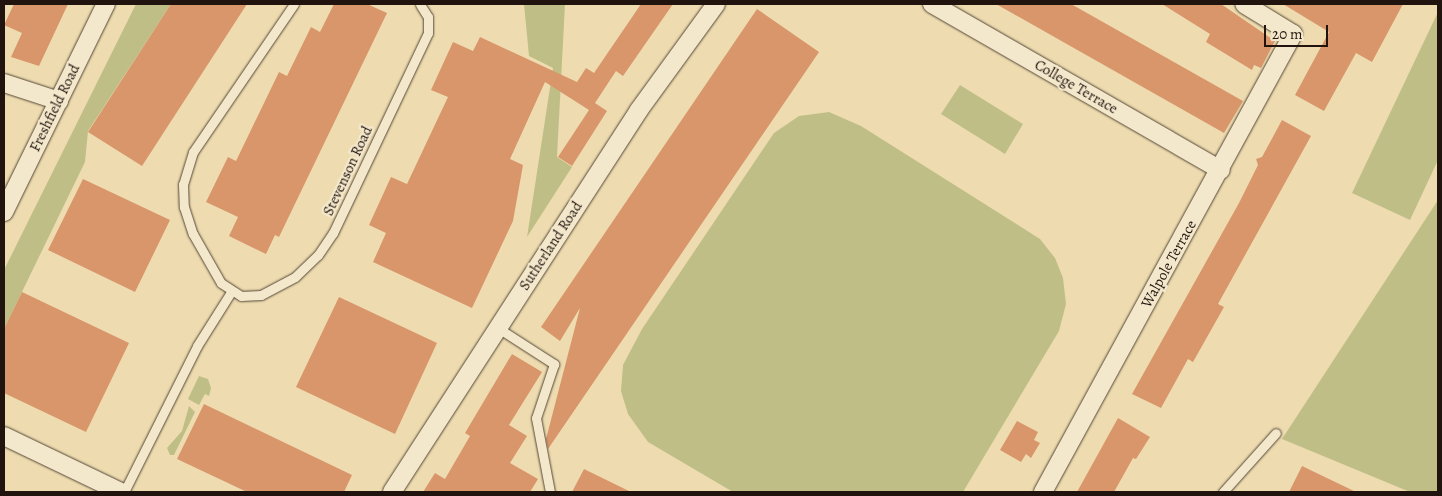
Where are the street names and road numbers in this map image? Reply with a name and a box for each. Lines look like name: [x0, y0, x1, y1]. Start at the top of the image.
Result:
street label: College Terrace: [1031, 56, 1121, 118]
street label: Freshfield Road: [26, 61, 84, 155]
street label: Stevenson Road: [319, 123, 377, 219]
street label: Sutherland Road: [516, 198, 586, 294]
street label: Walpole Terrace: [1138, 217, 1200, 311]

